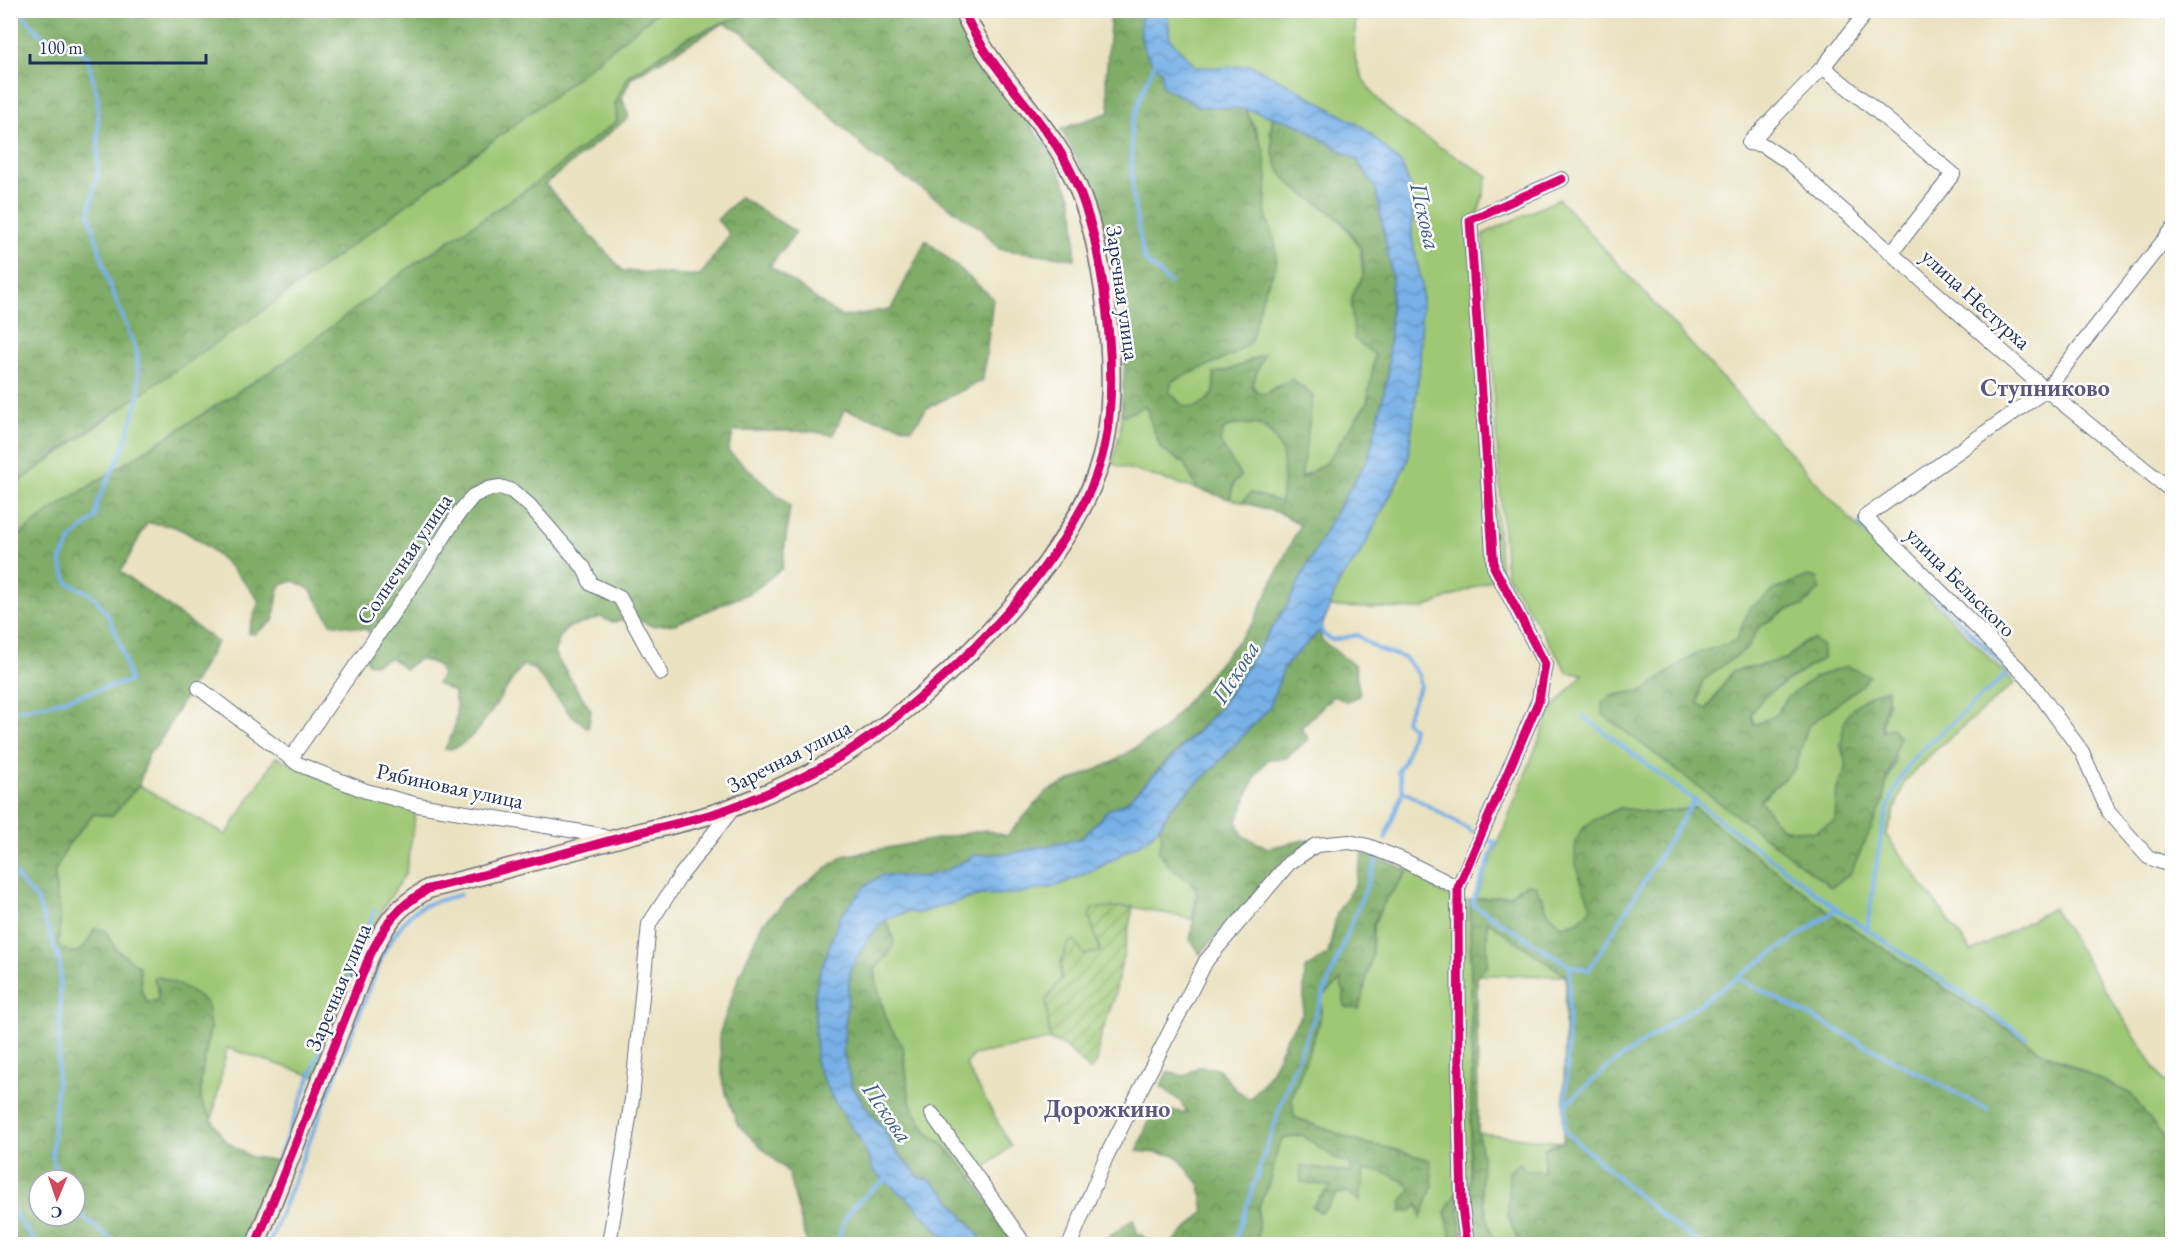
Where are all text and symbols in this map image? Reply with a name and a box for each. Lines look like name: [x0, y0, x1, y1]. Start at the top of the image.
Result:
scale bar: [30, 27, 206, 65]
text: 100 m: [39, 36, 83, 59]
water label: Пскова: [1403, 178, 1449, 253]
street label: Заречная улица: [1099, 224, 1147, 362]
street label: улица Нестурха: [1915, 242, 2037, 356]
district label: Ступниково: [1980, 372, 2110, 404]
street label: Солнечная улица: [349, 488, 459, 630]
street label: улица Бельского: [1899, 520, 2023, 644]
water label: Пскова: [1203, 635, 1266, 710]
street label: Заречная улица: [722, 712, 856, 800]
street label: Рябиновая улица: [374, 756, 526, 816]
street label: Заречная улица: [298, 919, 378, 1055]
water label: Пскова: [855, 1074, 920, 1149]
district label: Дорожкино: [1044, 1093, 1170, 1124]
north arrow: [27, 1168, 87, 1228]
text: С: [50, 1202, 63, 1223]

